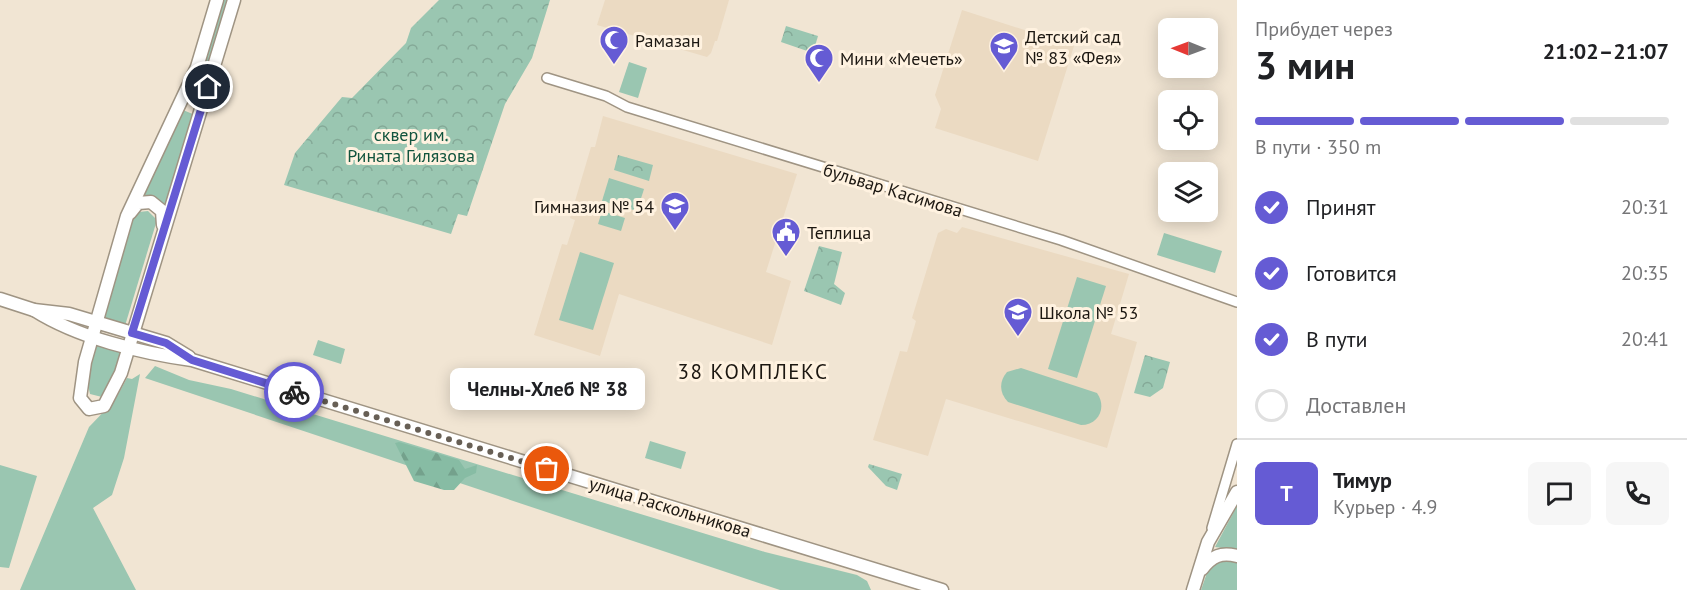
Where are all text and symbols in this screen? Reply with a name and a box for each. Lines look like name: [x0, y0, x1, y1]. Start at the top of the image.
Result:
text: Прибудет через: [1255, 16, 1393, 42]
north arrow: [1158, 18, 1218, 78]
map controls: [1158, 18, 1218, 222]
mosque icon: Рамазан: [598, 24, 630, 66]
place label: Детский сад № 83 «Фея»: [1025, 25, 1122, 69]
place label: Рамазан: [635, 29, 701, 52]
school or university icon: Детский сад № 83 «Фея»: [988, 30, 1020, 72]
text: 21:02–21:07: [1543, 37, 1669, 65]
text: 3 мин: [1255, 39, 1355, 90]
mosque icon: Мини «Мечеть»: [803, 42, 835, 84]
place label: Мини «Мечеть»: [840, 47, 963, 70]
pin: [182, 61, 233, 112]
icon: home: [191, 70, 224, 103]
button: locate: [1158, 90, 1218, 150]
park label: сквер им. Рината Гилязова: [347, 123, 475, 167]
text: В пути · 350 m: [1255, 134, 1381, 160]
street label: бульвар Касимова: [821, 158, 965, 222]
button: layers: [1158, 162, 1218, 222]
school or university icon: Гимназия № 54: [659, 190, 691, 232]
icon: check: [1255, 191, 1288, 224]
text: Принят: [1306, 193, 1376, 221]
text: 20:31: [1621, 194, 1669, 220]
place label: Гимназия № 54: [534, 195, 654, 218]
public building icon: Теплица: [770, 216, 802, 258]
place label: Теплица: [807, 221, 871, 244]
icon: check: [1255, 257, 1288, 290]
text: Готовится: [1306, 259, 1397, 287]
text: 20:35: [1621, 260, 1669, 286]
school or university icon: Школа № 53: [1002, 296, 1034, 338]
place label: Школа № 53: [1039, 301, 1138, 324]
icon: check: [1255, 323, 1288, 356]
text: В пути: [1306, 325, 1368, 353]
text: 20:41: [1621, 326, 1669, 352]
district label: 38 КОМПЛЕКС: [678, 358, 828, 385]
courier: [264, 362, 324, 422]
callout: Челны-Хлеб № 38: [450, 367, 644, 409]
icon: bike: [278, 376, 311, 409]
text: Челны-Хлеб № 38: [467, 376, 628, 402]
text: Доставлен: [1306, 391, 1406, 419]
pin: [521, 443, 572, 494]
icon: bag: [530, 452, 563, 485]
button: chat: [1528, 462, 1591, 525]
button: phone: [1606, 462, 1669, 525]
text: Тимур: [1333, 466, 1392, 494]
street label: улица Раскольникова: [586, 471, 754, 543]
text: Т: [1280, 479, 1293, 507]
text: Курьер · 4.9: [1333, 494, 1437, 520]

